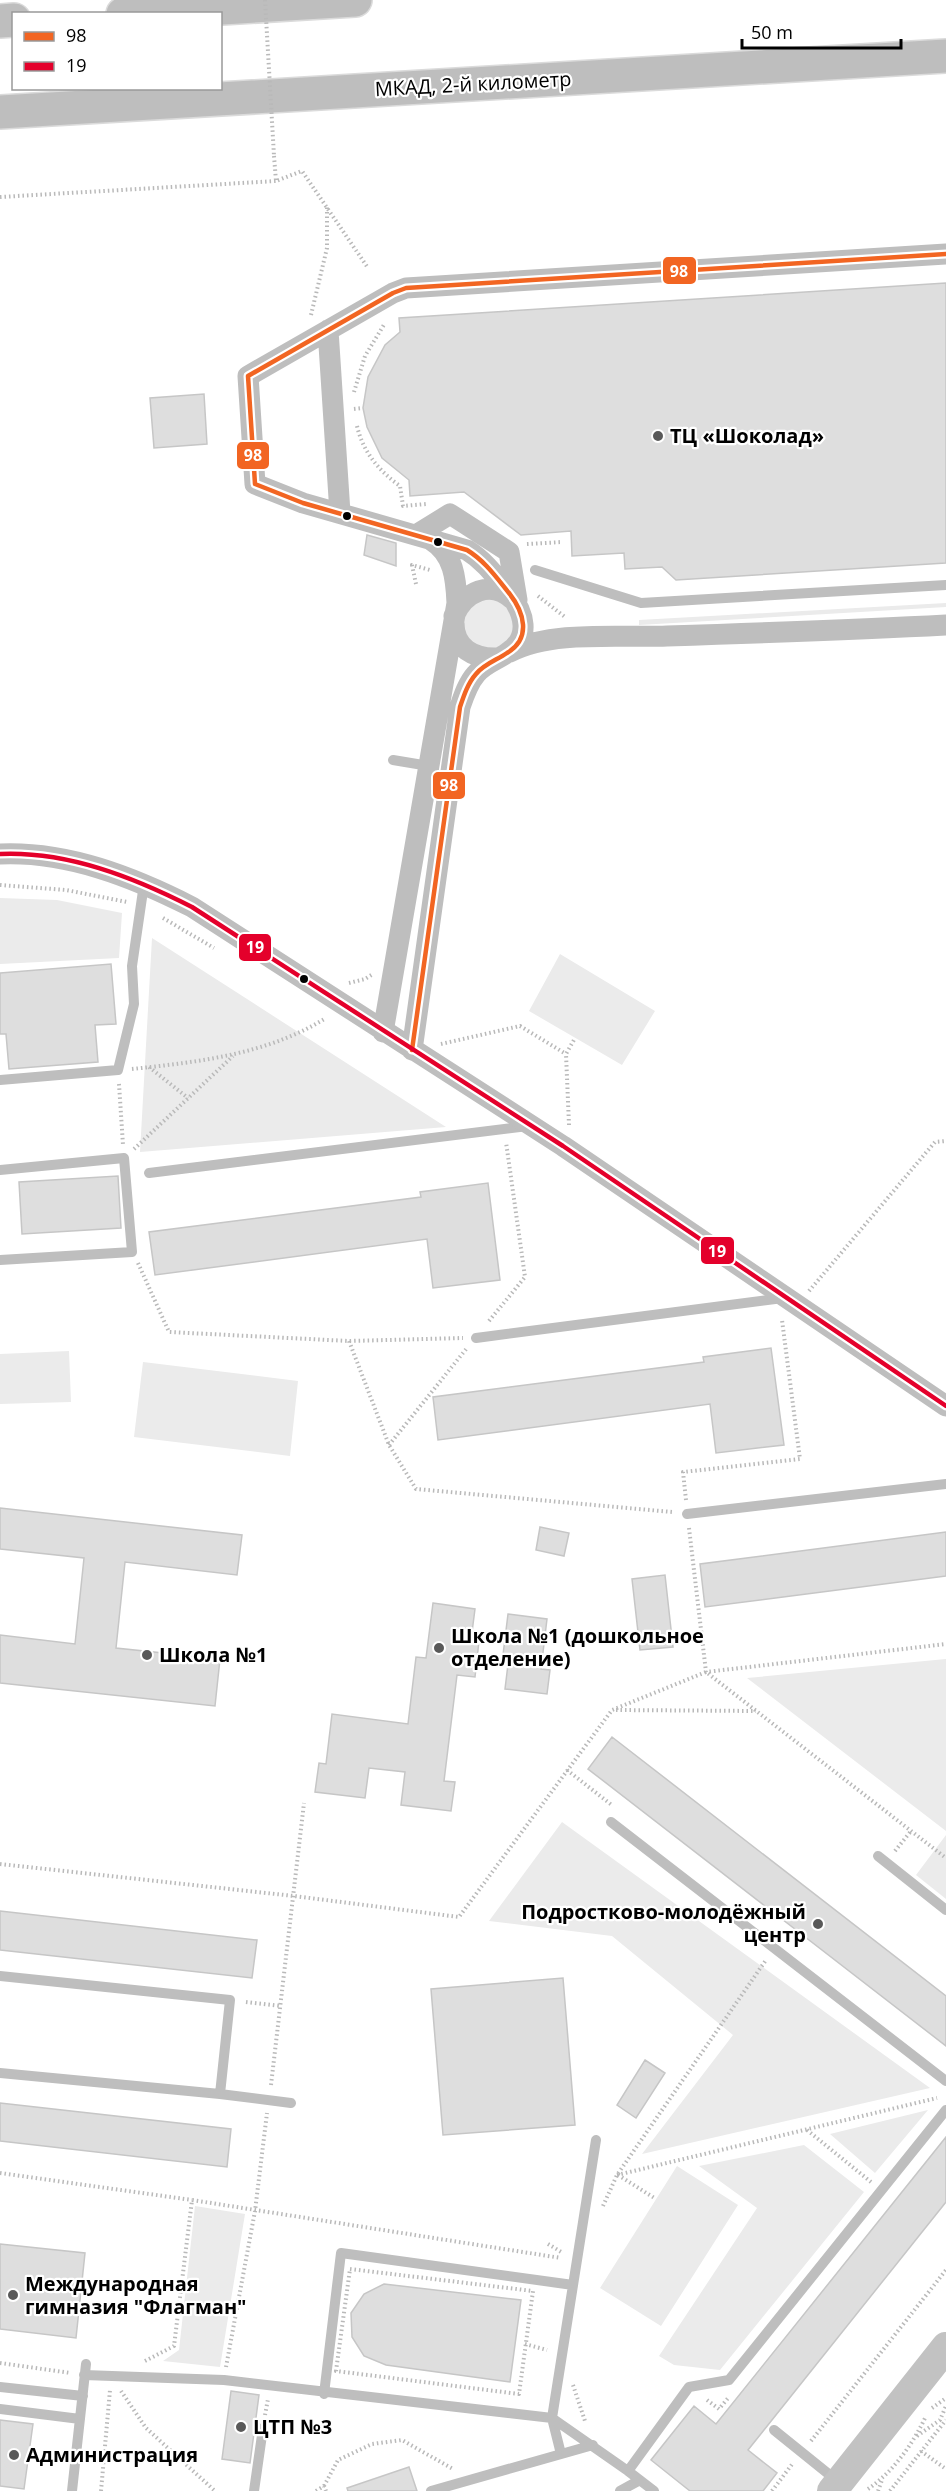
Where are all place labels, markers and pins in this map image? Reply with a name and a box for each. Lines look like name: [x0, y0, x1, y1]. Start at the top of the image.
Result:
place label: ТЦ «Шоколад»: [670, 422, 824, 449]
marker: ТЦ «Шоколад»: [651, 429, 665, 443]
unlabelled marker: [341, 510, 353, 522]
unlabelled marker: [432, 536, 444, 548]
unlabelled marker: [298, 973, 310, 985]
place label: Школа №1 (дошкольное отделение): [451, 1622, 704, 1672]
place label: Школа №1: [159, 1641, 268, 1668]
marker: Школа №1 (дошкольное отделение): [432, 1641, 446, 1655]
marker: Школа №1: [140, 1648, 154, 1662]
place label: Подростково-молодёжный центр: [521, 1898, 806, 1948]
marker: Подростково-молодёжный центр: [811, 1917, 825, 1931]
place label: Международная гимназия "Флагман": [25, 2270, 247, 2320]
marker: Международная гимназия "Флагман": [6, 2288, 20, 2302]
place label: ЦТП №3: [253, 2413, 332, 2440]
marker: ЦТП №3: [234, 2420, 248, 2434]
place label: Администрация: [26, 2441, 198, 2468]
marker: Администрация: [7, 2448, 21, 2462]

